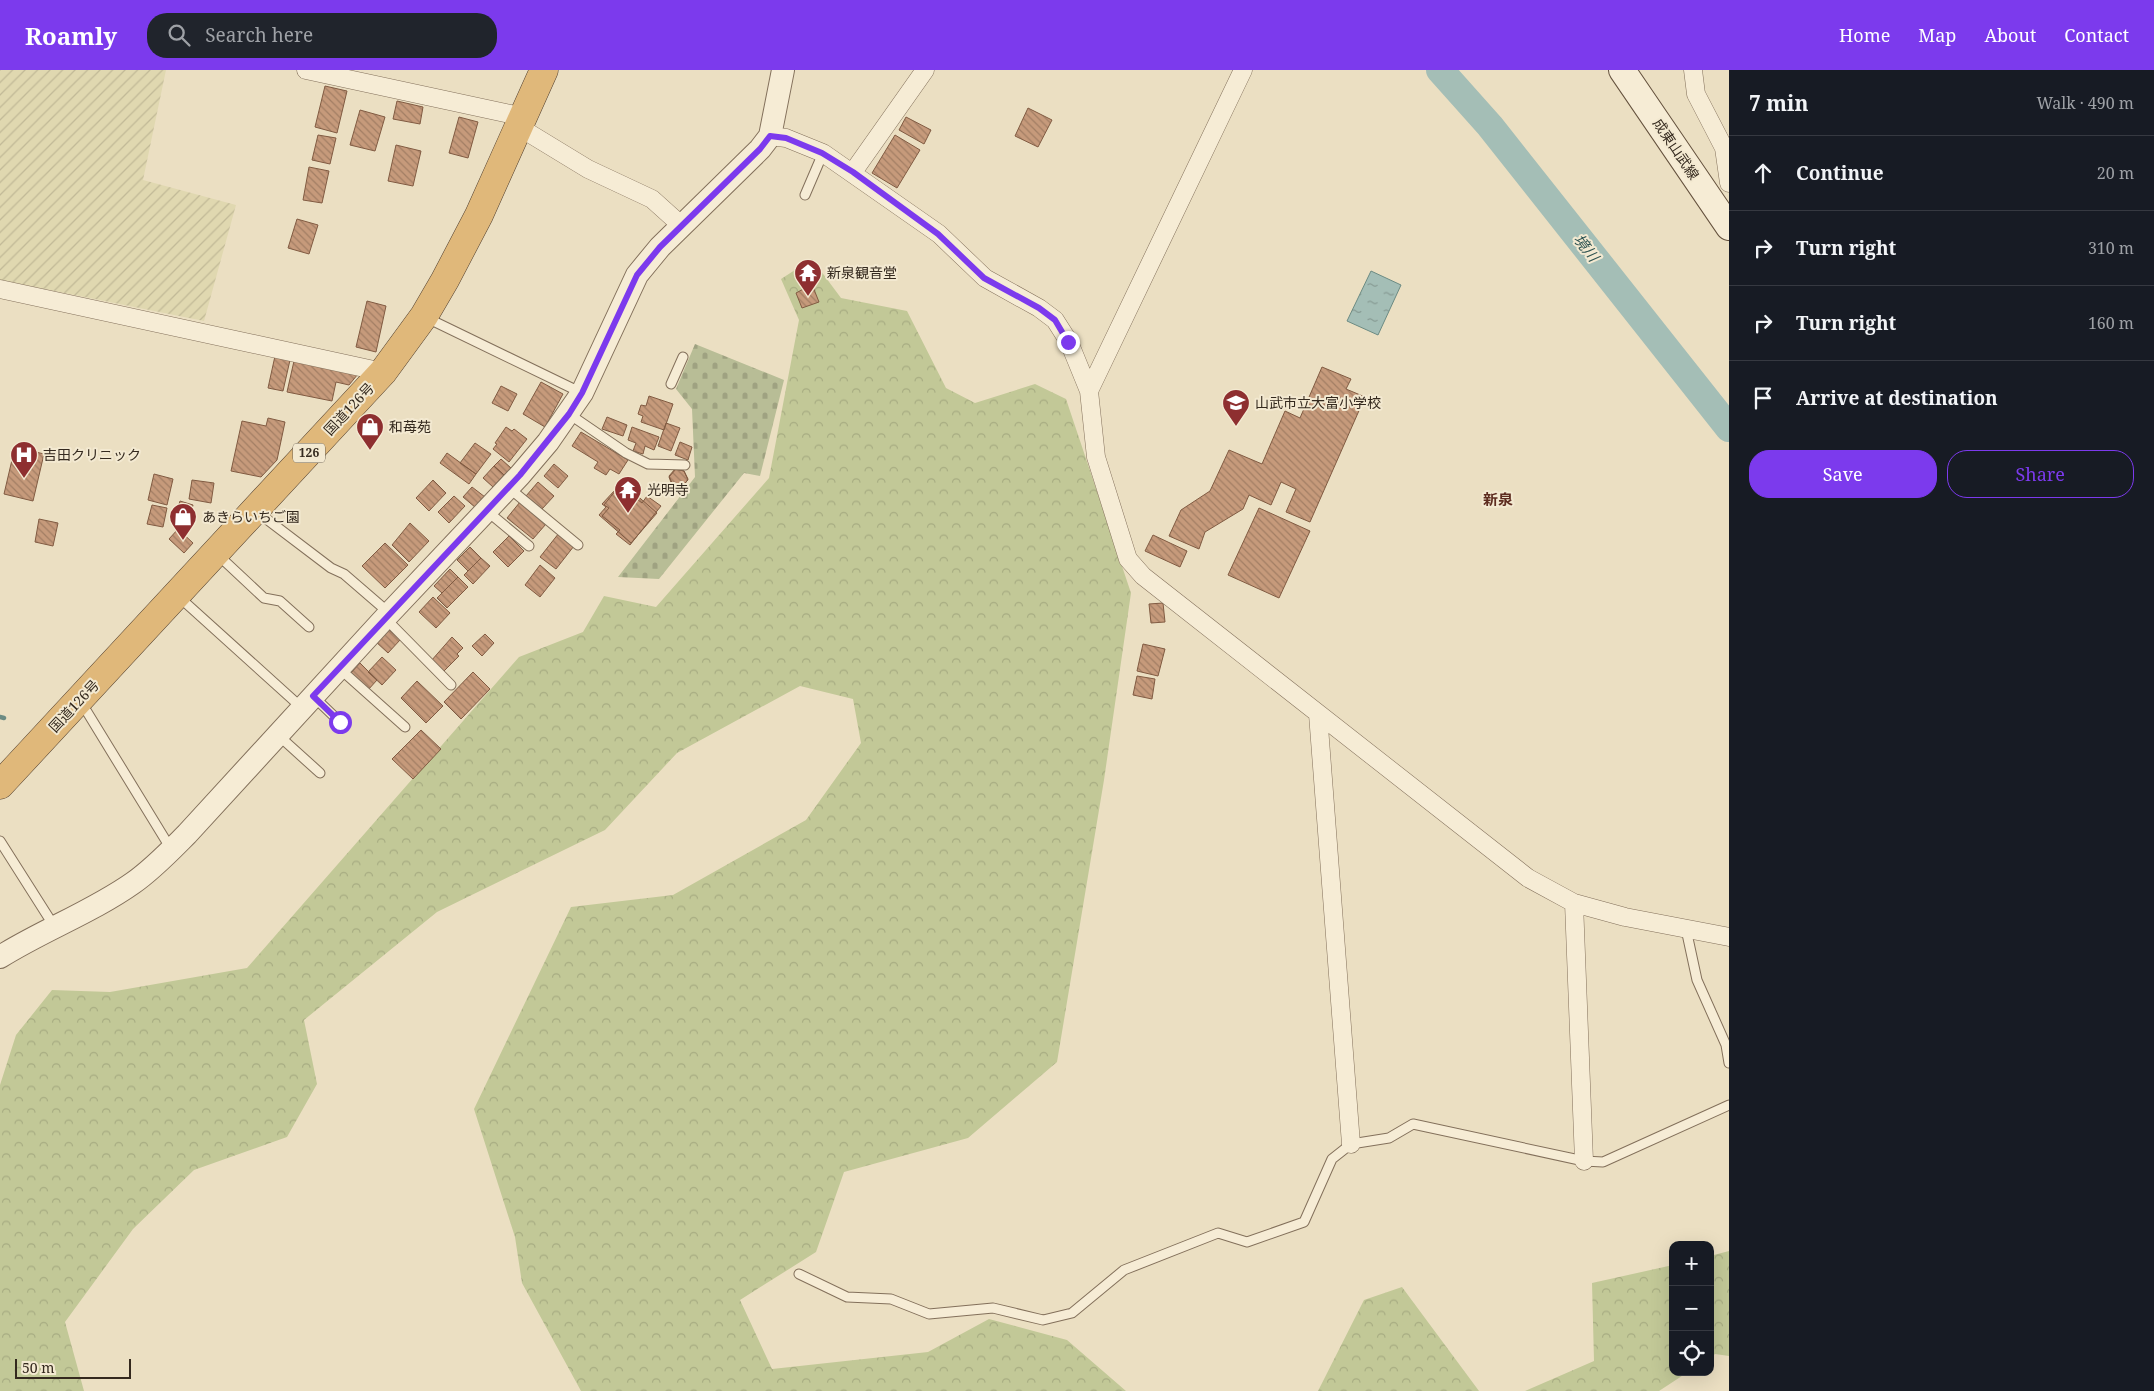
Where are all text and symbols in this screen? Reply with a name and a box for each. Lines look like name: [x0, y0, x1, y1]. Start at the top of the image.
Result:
search box: [147, 13, 497, 58]
text: Roamly: [25, 19, 117, 52]
icon: search: [165, 21, 193, 49]
text: Search here: [205, 22, 313, 48]
text: Home: [1839, 23, 1890, 47]
text: Map: [1918, 23, 1956, 47]
text: About: [1984, 23, 2036, 47]
text: Contact: [2064, 23, 2129, 47]
text: 7 min: [1749, 89, 1808, 117]
text: Walk · 490 m: [2037, 92, 2134, 114]
street label: 成東山武線: [1649, 114, 1704, 183]
icon: ahead: [1749, 159, 1777, 187]
text: Continue: [1796, 160, 1884, 186]
text: 20 m: [2097, 162, 2134, 184]
water label: 境川: [1570, 229, 1605, 267]
icon: right: [1749, 234, 1777, 262]
text: Turn right: [1796, 235, 1896, 261]
text: 310 m: [2088, 237, 2134, 259]
temple icon: 新泉観音堂: [793, 258, 823, 297]
place label: 新泉観音堂: [827, 263, 897, 282]
icon: right: [1749, 309, 1777, 337]
text: Turn right: [1796, 310, 1896, 336]
text: 160 m: [2088, 312, 2134, 334]
route end: [1057, 331, 1080, 354]
street label: 国道126号: [319, 378, 378, 439]
icon: arrive: [1749, 384, 1777, 412]
text: Arrive at destination: [1796, 385, 1998, 411]
school or university icon: 山武市立大富小学校: [1221, 388, 1251, 427]
place label: 山武市立大富小学校: [1255, 393, 1381, 412]
shop icon: 和苺苑: [355, 412, 385, 451]
place label: 和苺苑: [389, 417, 431, 436]
hospital icon: 吉田クリニック: [9, 440, 39, 479]
road number: 126: [293, 443, 325, 462]
place label: 吉田クリニック: [43, 445, 141, 464]
button: Save: [1749, 450, 1937, 498]
button: Share: [1947, 450, 2134, 498]
temple icon: 光明寺: [613, 475, 643, 514]
place label: 光明寺: [647, 480, 689, 499]
district label: 新泉: [1483, 489, 1513, 509]
shop icon: あきらいちご園: [168, 502, 198, 541]
place label: あきらいちご園: [202, 507, 300, 526]
street label: 国道126号: [44, 675, 103, 736]
route start: [329, 711, 352, 734]
map controls: [1669, 1241, 1714, 1376]
button: +: [1669, 1241, 1714, 1286]
button: −: [1669, 1286, 1714, 1331]
button: locate: [1669, 1331, 1714, 1376]
scale bar: [15, 1356, 131, 1379]
text: 50 m: [22, 1358, 55, 1377]

